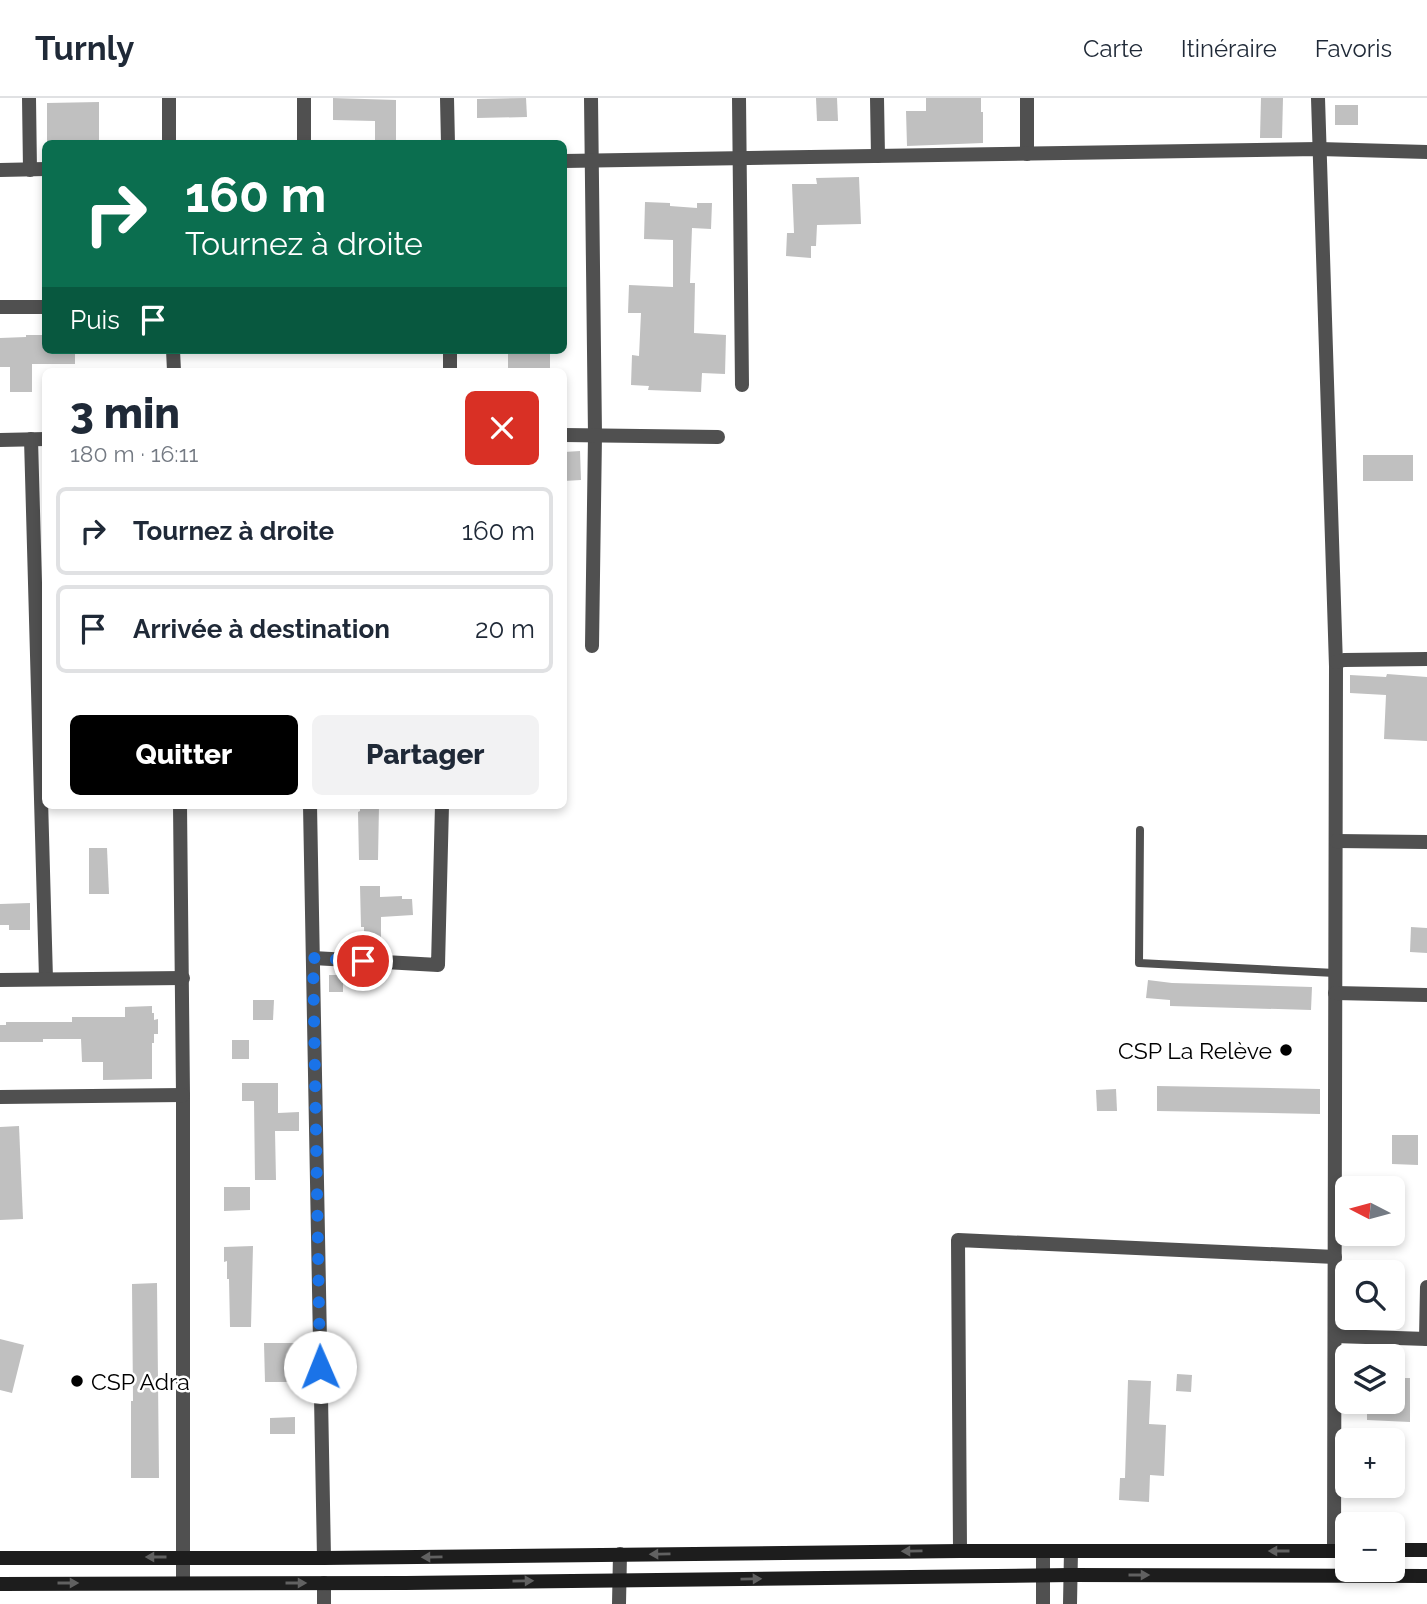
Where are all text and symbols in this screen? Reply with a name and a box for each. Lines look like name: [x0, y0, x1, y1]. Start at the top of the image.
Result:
text: Turnly: [35, 29, 134, 68]
text: Carte: [1083, 34, 1143, 63]
text: Itinéraire: [1181, 34, 1277, 63]
text: Favoris: [1315, 34, 1392, 63]
text: 160 m: [185, 166, 326, 223]
icon: right: [70, 168, 161, 259]
text: Tournez à droite: [185, 225, 423, 262]
icon: arrive: [134, 301, 172, 339]
text: Puis: [70, 305, 120, 335]
text: 3 min: [70, 389, 180, 438]
button: close: [465, 391, 539, 465]
text: 180 m · 16:11: [70, 440, 198, 467]
icon: right: [74, 512, 112, 550]
text: Tournez à droite: [133, 516, 334, 546]
text: 160 m: [462, 516, 535, 546]
icon: arrive: [74, 610, 112, 648]
text: Arrivée à destination: [133, 614, 390, 644]
text: 20 m: [475, 614, 535, 644]
button: Quitter: [70, 715, 298, 795]
button: Partager: [312, 715, 539, 795]
pin: [333, 931, 393, 991]
icon: arrive: [344, 942, 382, 980]
place label: CSP La Relève: [1118, 1037, 1272, 1064]
marker: CSP La Relève: [1278, 1042, 1294, 1058]
north arrow: [1335, 1176, 1405, 1246]
map controls: [1335, 1176, 1405, 1582]
button: search: [1335, 1260, 1405, 1330]
position arrow: [283, 1330, 357, 1404]
button: layers: [1335, 1344, 1405, 1414]
place label: CSP Adra: [91, 1368, 190, 1395]
marker: CSP Adra: [69, 1373, 85, 1389]
button: +: [1335, 1428, 1405, 1498]
button: −: [1335, 1512, 1405, 1582]
one-way arrow: [901, 1545, 923, 1557]
one-way arrow: [1268, 1545, 1290, 1557]
one-way arrow: [649, 1548, 671, 1560]
one-way arrow: [145, 1551, 167, 1563]
one-way arrow: [421, 1551, 443, 1562]
one-way arrow: [1128, 1569, 1150, 1581]
one-way arrow: [740, 1573, 762, 1585]
one-way arrow: [512, 1575, 534, 1587]
one-way arrow: [57, 1577, 79, 1589]
one-way arrow: [285, 1577, 307, 1589]

